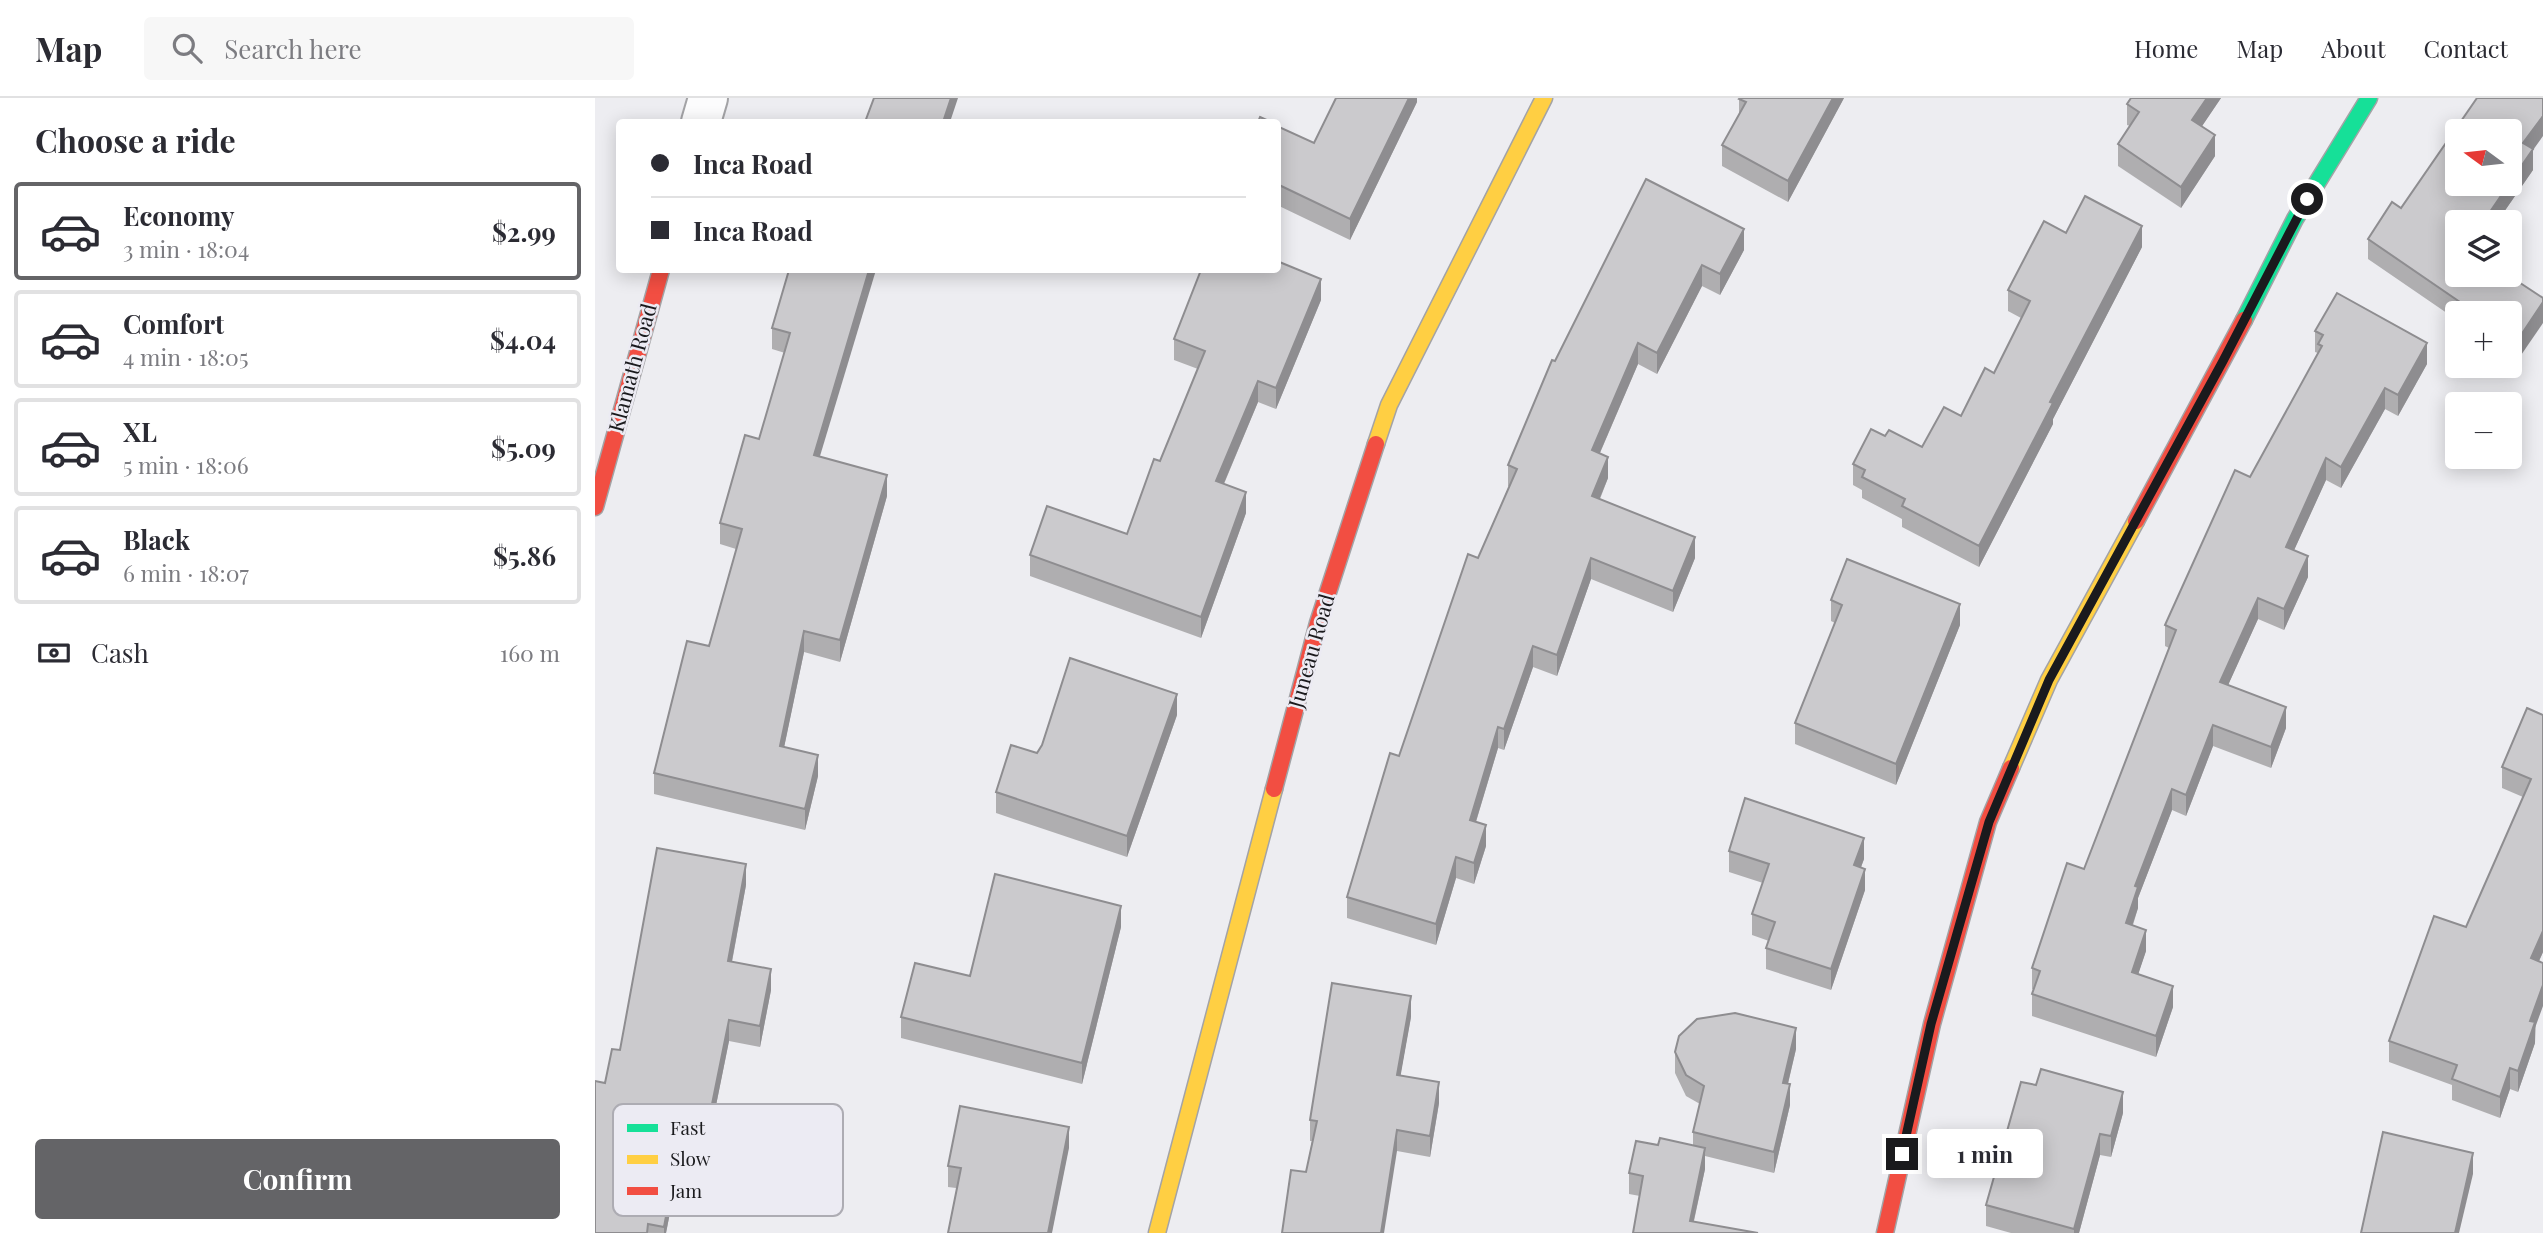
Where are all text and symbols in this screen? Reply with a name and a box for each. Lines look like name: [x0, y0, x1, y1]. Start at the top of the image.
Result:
search box: [144, 17, 634, 80]
text: Map: [35, 26, 102, 70]
icon: search: [168, 29, 206, 67]
text: Search here: [224, 31, 362, 66]
text: Home: [2134, 32, 2198, 64]
text: Map: [2236, 32, 2283, 64]
text: About: [2321, 32, 2385, 64]
text: Contact: [2423, 32, 2508, 64]
text: Choose a ride: [35, 118, 236, 161]
north arrow: [2445, 119, 2522, 196]
map controls: [2445, 119, 2522, 469]
text: Inca Road: [693, 146, 813, 181]
route start: [2291, 183, 2323, 215]
text: Economy: [123, 198, 234, 233]
icon: car: [39, 200, 102, 263]
button: layers: [2445, 210, 2522, 287]
text: Inca Road: [693, 213, 813, 248]
text: $2.99: [492, 214, 556, 249]
text: 3 min · 18:04: [123, 233, 249, 264]
street label: Klamath Road: [600, 300, 662, 435]
button: +: [2445, 301, 2522, 378]
text: Comfort: [123, 306, 224, 341]
icon: car: [39, 308, 102, 371]
text: $4.04: [490, 322, 556, 357]
text: 4 min · 18:05: [123, 341, 248, 372]
button: −: [2445, 392, 2522, 469]
text: XL: [123, 414, 157, 449]
icon: car: [39, 416, 102, 479]
text: $5.09: [491, 430, 556, 465]
text: 5 min · 18:06: [123, 449, 249, 480]
text: Black: [123, 522, 190, 557]
icon: car: [39, 524, 102, 587]
text: $5.86: [493, 538, 556, 573]
text: 6 min · 18:07: [123, 557, 249, 588]
street label: Juneau Road: [1280, 590, 1340, 712]
icon: cash: [35, 634, 73, 672]
text: Cash: [91, 635, 149, 670]
text: 160 m: [500, 637, 560, 668]
legend: [613, 1104, 843, 1216]
text: Fast: [670, 1114, 706, 1140]
callout: 1 min: [1927, 1130, 2042, 1178]
route end: [1886, 1138, 1918, 1170]
text: 1 min: [1957, 1138, 2013, 1169]
button: Confirm: [35, 1139, 560, 1219]
text: Slow: [670, 1145, 711, 1171]
text: Jam: [669, 1177, 702, 1203]

